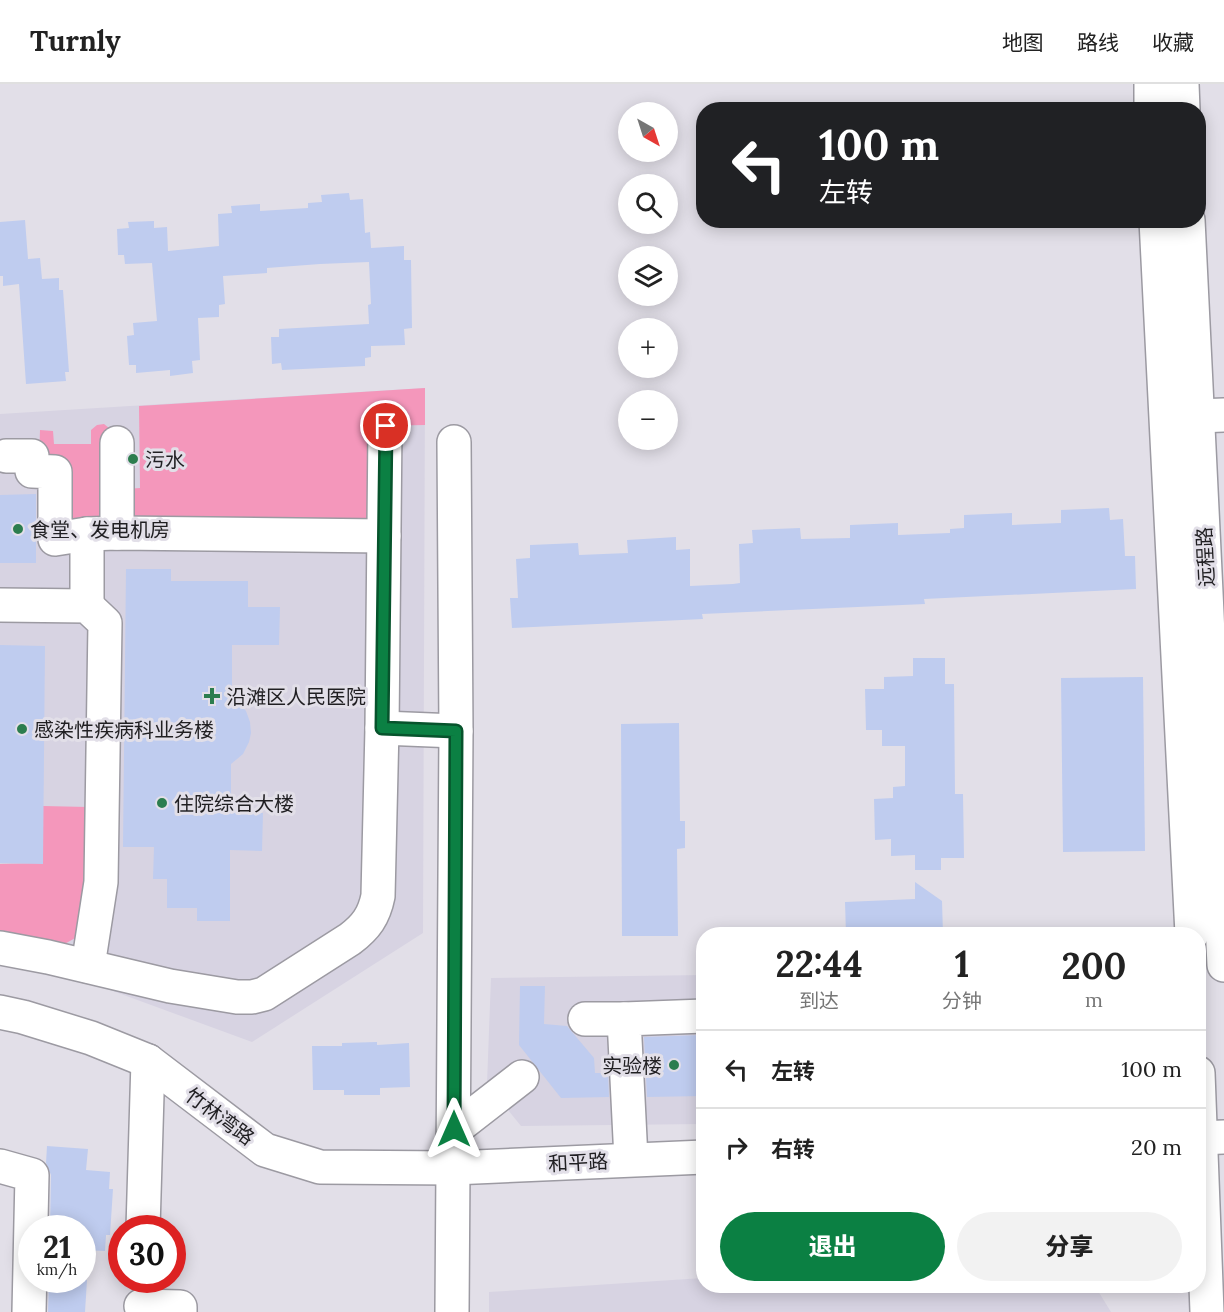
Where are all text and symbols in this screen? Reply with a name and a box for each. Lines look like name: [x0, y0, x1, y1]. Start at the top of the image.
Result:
text: Turnly: [30, 23, 121, 59]
text: 地图: [1002, 29, 1044, 56]
text: 路线: [1077, 29, 1119, 56]
text: 收藏: [1152, 29, 1194, 56]
north arrow: [618, 102, 678, 162]
map controls: [618, 102, 678, 450]
text: 100 m: [819, 118, 939, 172]
icon: left: [720, 126, 798, 204]
button: search: [618, 174, 678, 234]
text: 左转: [819, 175, 873, 209]
button: layers: [618, 246, 678, 306]
button: +: [618, 318, 678, 378]
button: −: [618, 390, 678, 450]
pin: [360, 400, 411, 451]
icon: arrive: [369, 409, 402, 442]
place label: 污水: [145, 447, 185, 472]
marker: 污水: [126, 452, 140, 466]
place label: 食堂、发电机房: [30, 517, 170, 542]
marker: 食堂、发电机房: [11, 522, 25, 536]
street label: 远程路: [1191, 526, 1219, 588]
place label: 沿滩区人民医院: [226, 684, 366, 709]
marker: 沿滩区人民医院: [203, 687, 221, 705]
place label: 感染性疾病科业务楼: [34, 717, 214, 742]
marker: 感染性疾病科业务楼: [15, 722, 29, 736]
place label: 住院综合大楼: [174, 791, 294, 816]
marker: 住院综合大楼: [155, 796, 169, 810]
text: 22:44: [775, 941, 863, 987]
text: 1: [955, 941, 969, 987]
text: 200: [1062, 943, 1127, 989]
text: m: [1085, 987, 1103, 1012]
text: 到达: [799, 988, 839, 1013]
text: 分钟: [942, 988, 982, 1013]
place label: 实验楼: [602, 1053, 662, 1078]
icon: left: [720, 1053, 753, 1086]
text: 100 m: [1121, 1055, 1182, 1083]
text: 左转: [771, 1057, 815, 1085]
marker: 实验楼: [667, 1058, 681, 1072]
street label: 竹林湾路: [181, 1082, 259, 1150]
position arrow: [422, 1097, 486, 1161]
icon: right: [720, 1131, 753, 1164]
text: 20 m: [1131, 1133, 1182, 1161]
text: 右转: [771, 1135, 815, 1163]
street label: 和平路: [547, 1148, 609, 1176]
button: 退出: [720, 1212, 945, 1281]
button: 分享: [957, 1212, 1182, 1281]
speed limit sign: 30: [108, 1215, 186, 1293]
text: 21: [43, 1228, 71, 1266]
text: km/h: [37, 1260, 77, 1279]

